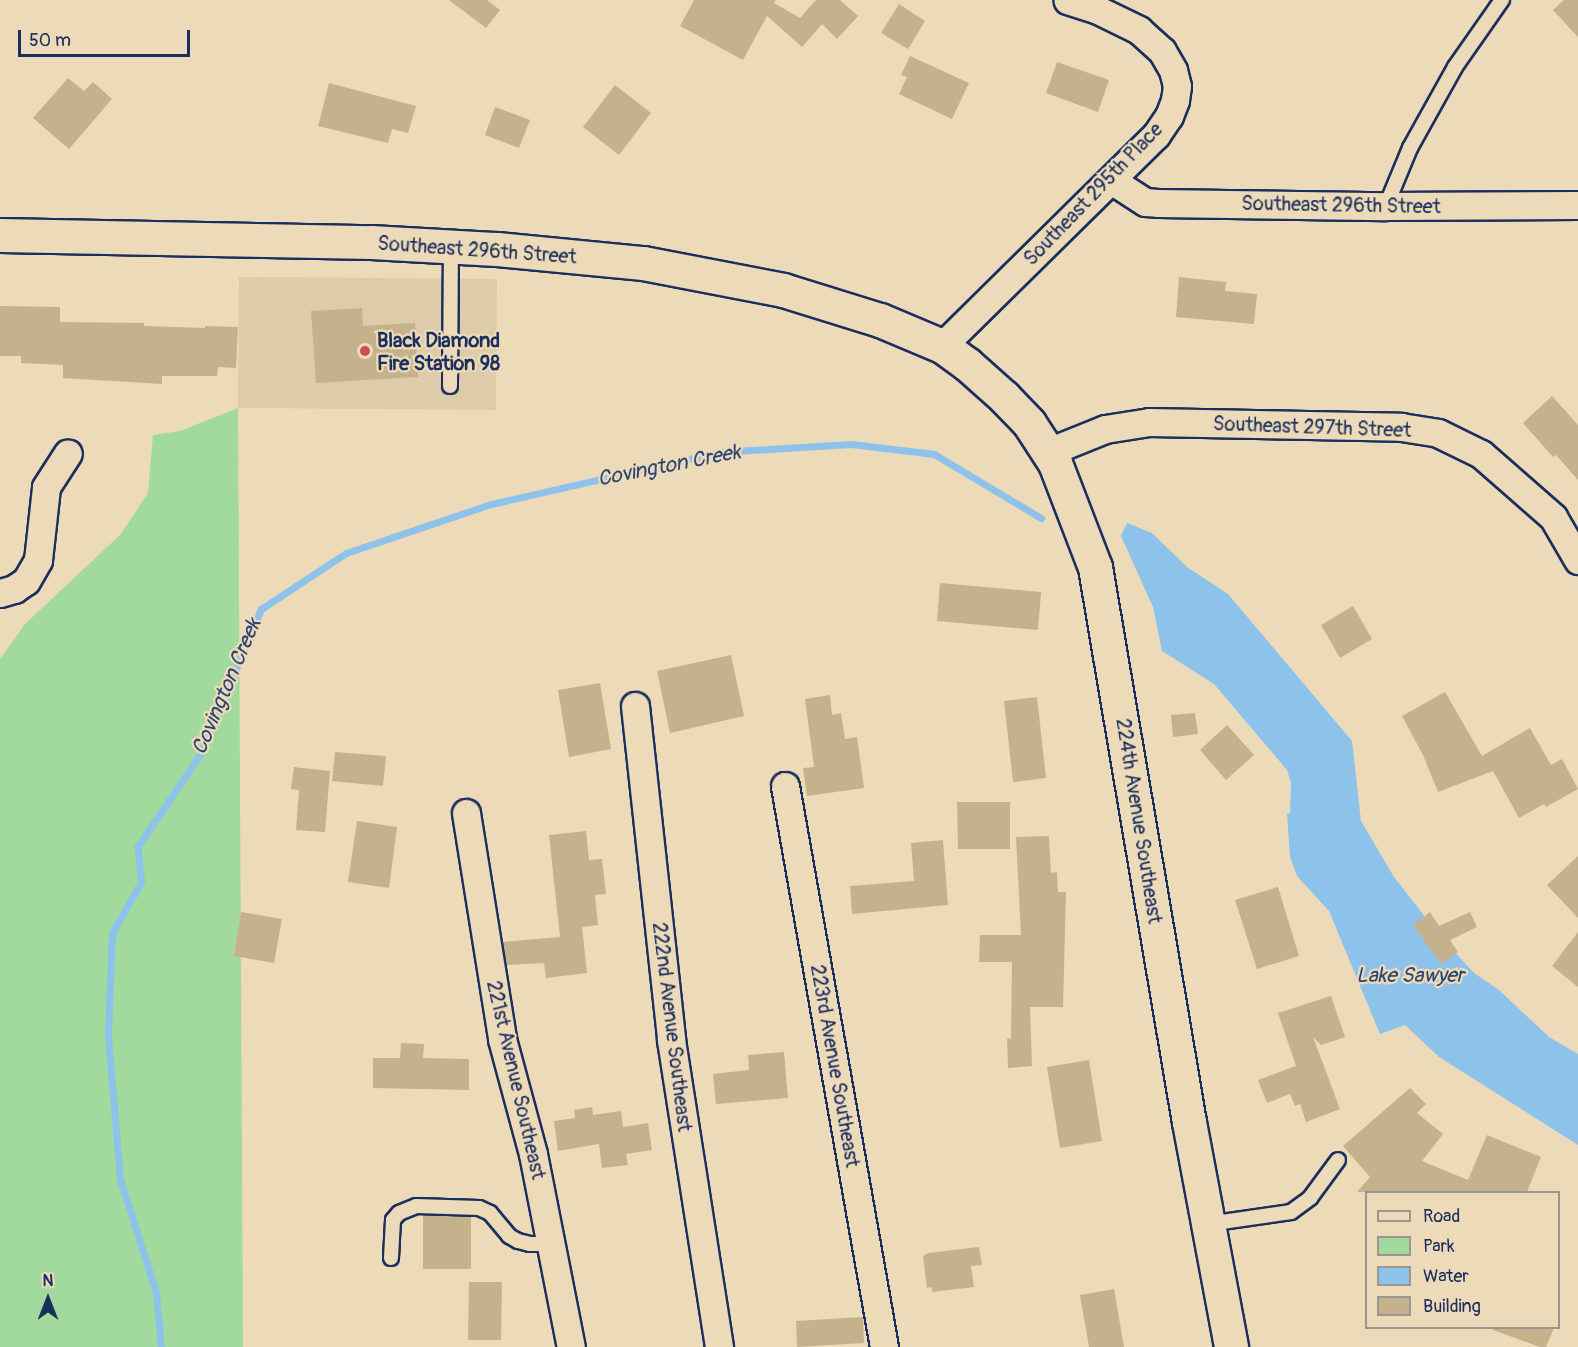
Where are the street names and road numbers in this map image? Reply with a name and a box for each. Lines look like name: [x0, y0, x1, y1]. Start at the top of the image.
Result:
street label: Southeast 295th Place: [1019, 117, 1167, 271]
street label: Southeast 296th Street: [1241, 191, 1441, 219]
street label: Southeast 296th Street: [377, 231, 577, 269]
street label: Southeast 297th Street: [1212, 412, 1412, 442]
street label: 224th Avenue Southeast: [1111, 717, 1167, 925]
street label: 222nd Avenue Southeast: [647, 921, 697, 1133]
street label: 223rd Avenue Southeast: [805, 963, 865, 1169]
street label: 221st Avenue Southeast: [481, 978, 551, 1182]

